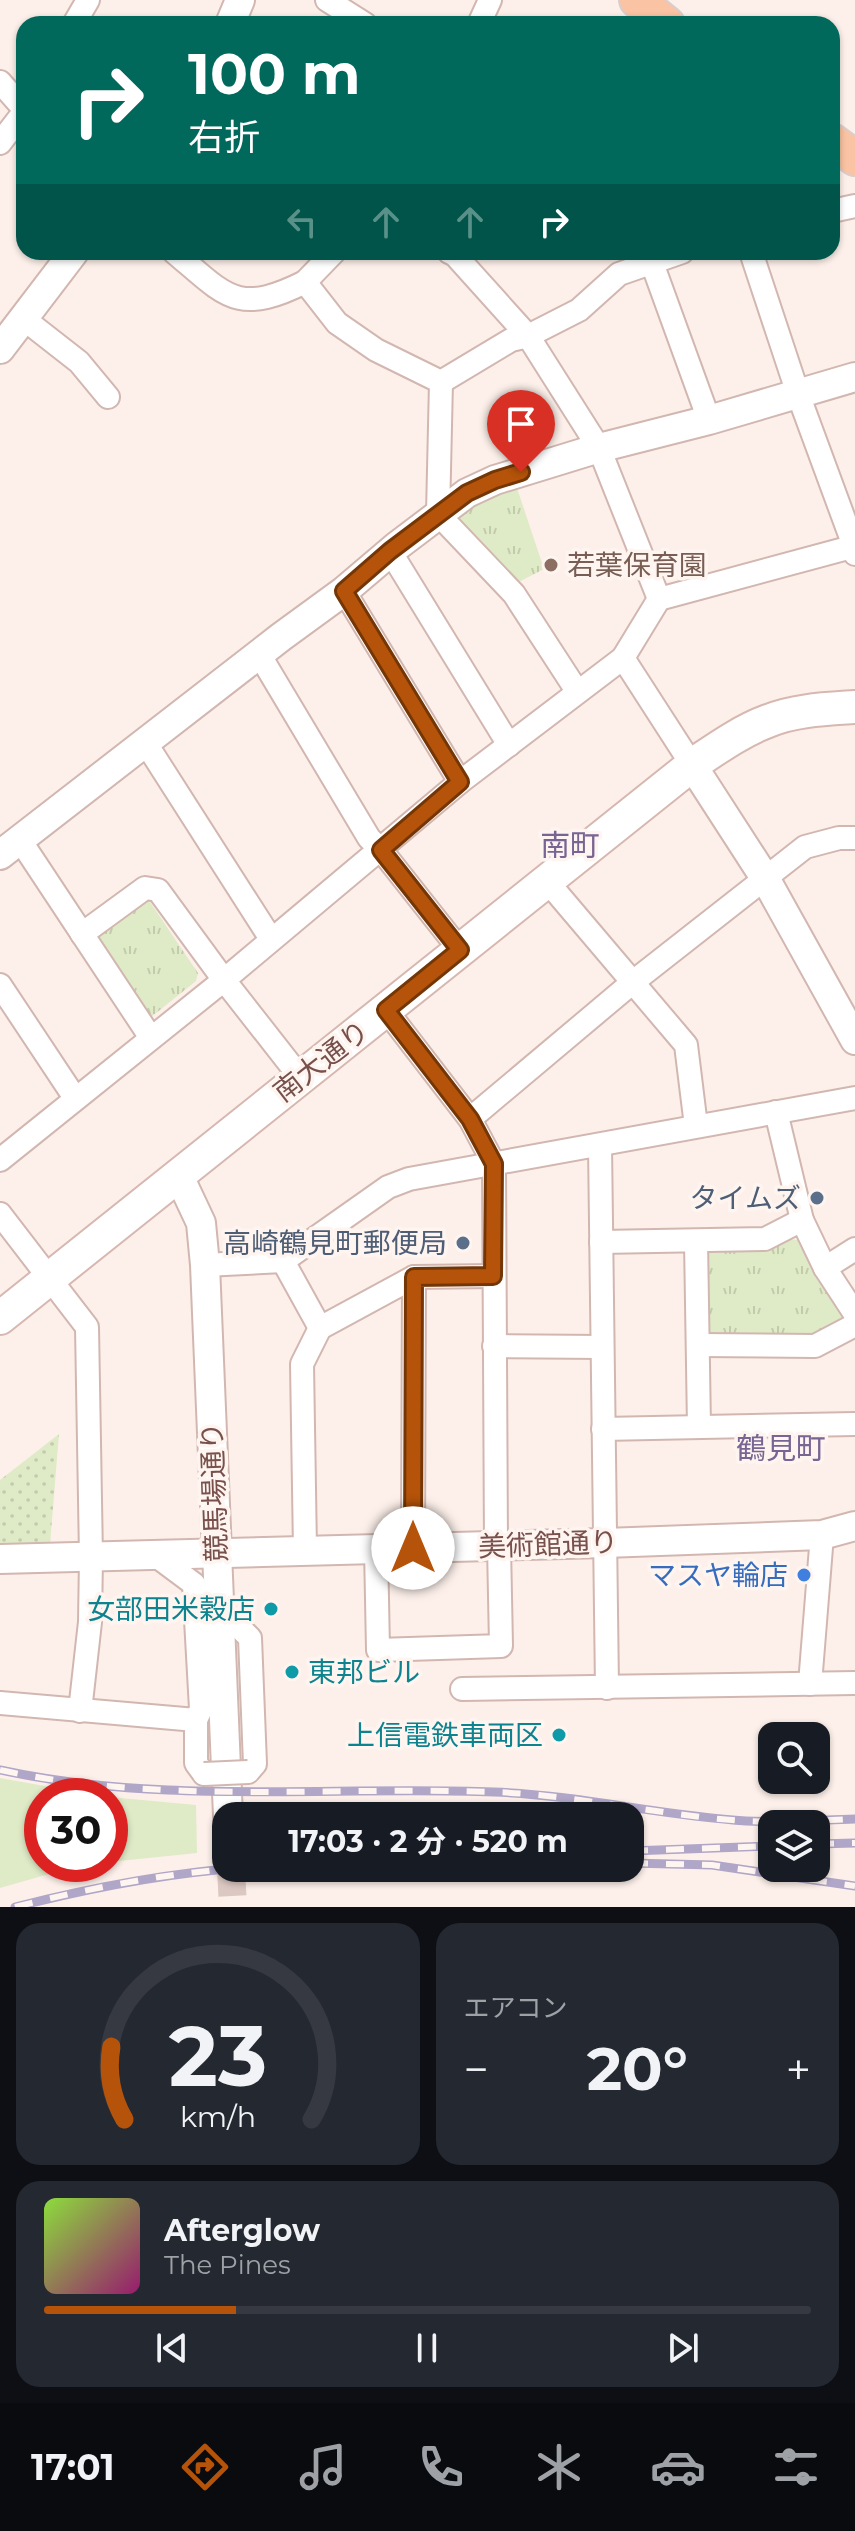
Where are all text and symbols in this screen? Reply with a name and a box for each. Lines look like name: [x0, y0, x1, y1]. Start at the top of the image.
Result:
text: 100 m: [188, 40, 361, 108]
icon: right: [56, 48, 160, 152]
text: 右折: [188, 115, 260, 159]
icon: left: [280, 200, 324, 244]
icon: ahead: [364, 200, 408, 244]
icon: ahead: [448, 200, 492, 244]
icon: right: [532, 200, 576, 244]
pin: [487, 390, 555, 472]
icon: arrive: [499, 402, 543, 446]
place label: 若葉保育園: [567, 548, 707, 582]
marker: 若葉保育園: [542, 556, 560, 574]
district label: 南町: [540, 827, 600, 864]
street label: 南大通り: [266, 1013, 376, 1109]
place label: タイムズ: [690, 1181, 801, 1215]
marker: タイムズ: [808, 1189, 826, 1207]
place label: 高崎鶴見町郵便局: [223, 1226, 447, 1260]
marker: 高崎鶴見町郵便局: [454, 1234, 472, 1252]
street label: 競馬場通り: [195, 1421, 233, 1563]
district label: 鶴見町: [736, 1430, 826, 1467]
position arrow: [371, 1506, 455, 1590]
street label: 美術館通り: [477, 1525, 619, 1563]
place label: マスヤ輪店: [648, 1558, 788, 1592]
marker: マスヤ輪店: [795, 1566, 813, 1584]
place label: 女部田米穀店: [87, 1592, 255, 1626]
marker: 女部田米穀店: [262, 1600, 280, 1618]
place label: 東邦ビル: [308, 1655, 420, 1689]
marker: 東邦ビル: [283, 1663, 301, 1681]
place label: 上信電鉄車両区: [347, 1718, 543, 1752]
map controls: [758, 1722, 830, 1882]
button: search: [758, 1722, 830, 1794]
marker: 上信電鉄車両区: [550, 1726, 568, 1744]
speed limit sign: 30: [24, 1778, 128, 1882]
button: layers: [758, 1810, 830, 1882]
text: 17:03 · 2 分 · 520 m: [288, 1823, 568, 1860]
text: エアコン: [464, 1992, 568, 2024]
text: 23: [169, 2005, 267, 2107]
text: 20°: [587, 2032, 688, 2105]
text: −: [464, 2042, 489, 2096]
text: +: [786, 2042, 811, 2096]
text: km/h: [180, 2099, 256, 2134]
text: Afterglow: [164, 2212, 320, 2249]
text: The Pines: [164, 2249, 291, 2281]
icon: previous: [150, 2326, 194, 2370]
icon: pause: [405, 2326, 449, 2370]
icon: next: [661, 2326, 705, 2370]
icon: directions: [177, 2439, 233, 2495]
icon: music: [295, 2439, 351, 2495]
icon: phone: [413, 2439, 469, 2495]
icon: climate: [531, 2439, 587, 2495]
icon: car: [650, 2439, 706, 2495]
icon: filters: [768, 2439, 824, 2495]
text: 17:01: [31, 2445, 115, 2489]

